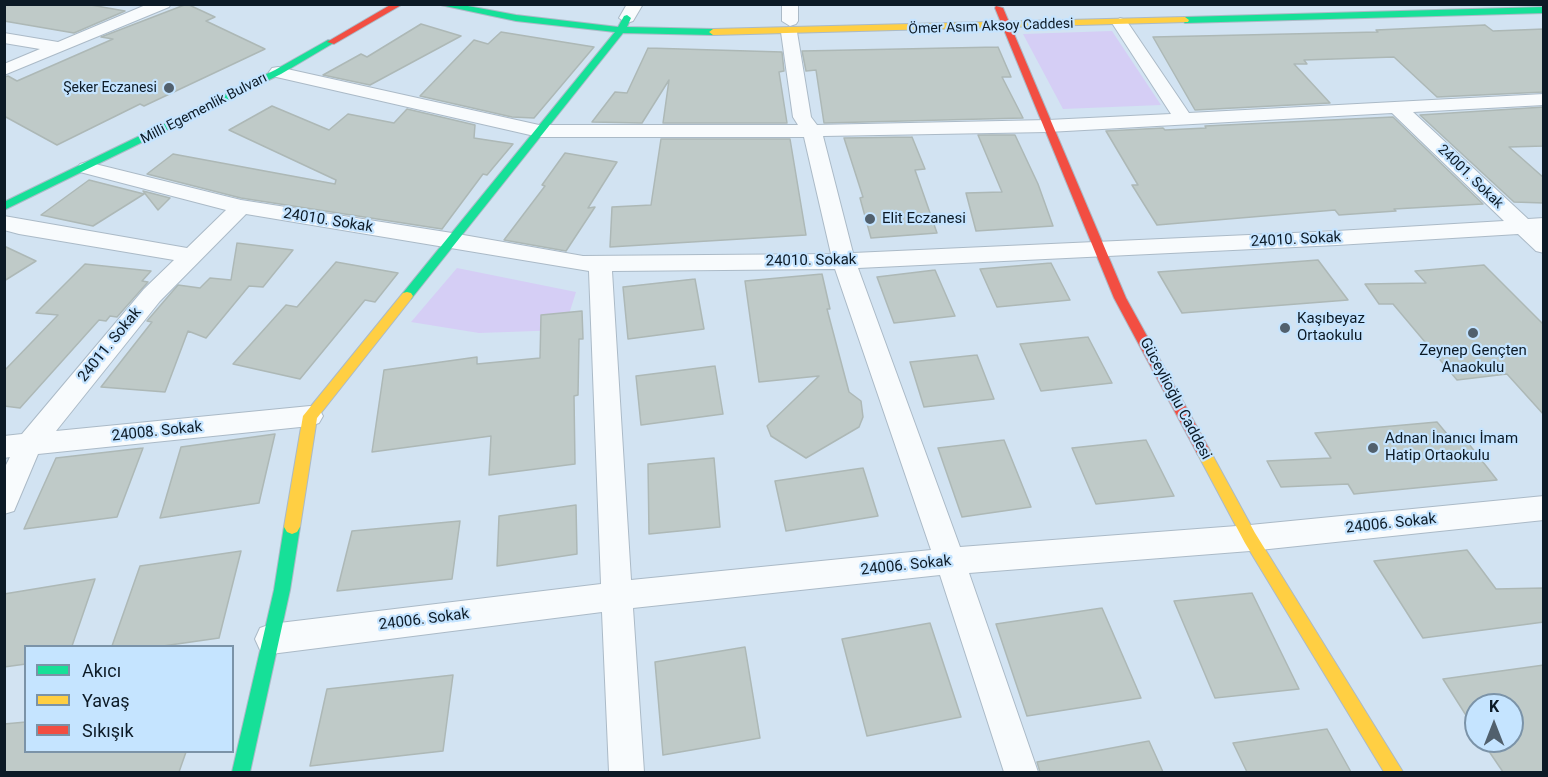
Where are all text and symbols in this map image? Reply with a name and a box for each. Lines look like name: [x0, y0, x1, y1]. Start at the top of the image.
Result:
street label: Ömer Asım Aksoy Caddesi: [908, 16, 1074, 38]
street label: Milli Egemenlik Bulvarı: [138, 70, 270, 148]
place label: Şeker Eczanesi: [63, 80, 157, 96]
marker: Şeker Eczanesi: [162, 81, 176, 95]
street label: 24001. Sokak: [1434, 142, 1506, 212]
street label: 24010. Sokak: [282, 205, 374, 237]
place label: Elit Eczanesi: [882, 210, 966, 228]
marker: Elit Eczanesi: [863, 212, 877, 226]
street label: 24010. Sokak: [1250, 229, 1342, 251]
street label: 24010. Sokak: [766, 251, 856, 271]
street label: 24011. Sokak: [74, 304, 146, 386]
place label: Kaşıbeyaz Ortaokulu: [1297, 310, 1365, 345]
marker: Kaşıbeyaz Ortaokulu: [1278, 321, 1292, 335]
marker: Zeynep Gençten Anaokulu: [1466, 326, 1480, 340]
street label: Güceylioğlu Caddesi: [1135, 335, 1215, 463]
place label: Zeynep Gençten Anaokulu: [1419, 342, 1527, 377]
street label: 24008. Sokak: [111, 418, 203, 446]
place label: Adnan İnanıcı İmam Hatip Ortaokulu: [1385, 430, 1518, 465]
marker: Adnan İnanıcı İmam Hatip Ortaokulu: [1366, 441, 1380, 455]
street label: 24006. Sokak: [1345, 510, 1437, 538]
street label: 24006. Sokak: [860, 552, 952, 580]
street label: 24006. Sokak: [378, 606, 470, 634]
legend: [24, 645, 234, 753]
text: Akıcı: [82, 660, 121, 681]
text: Yavaş: [82, 690, 130, 711]
north arrow: [1464, 693, 1524, 753]
text: K: [1489, 697, 1499, 716]
text: Sıkışık: [82, 720, 134, 741]

